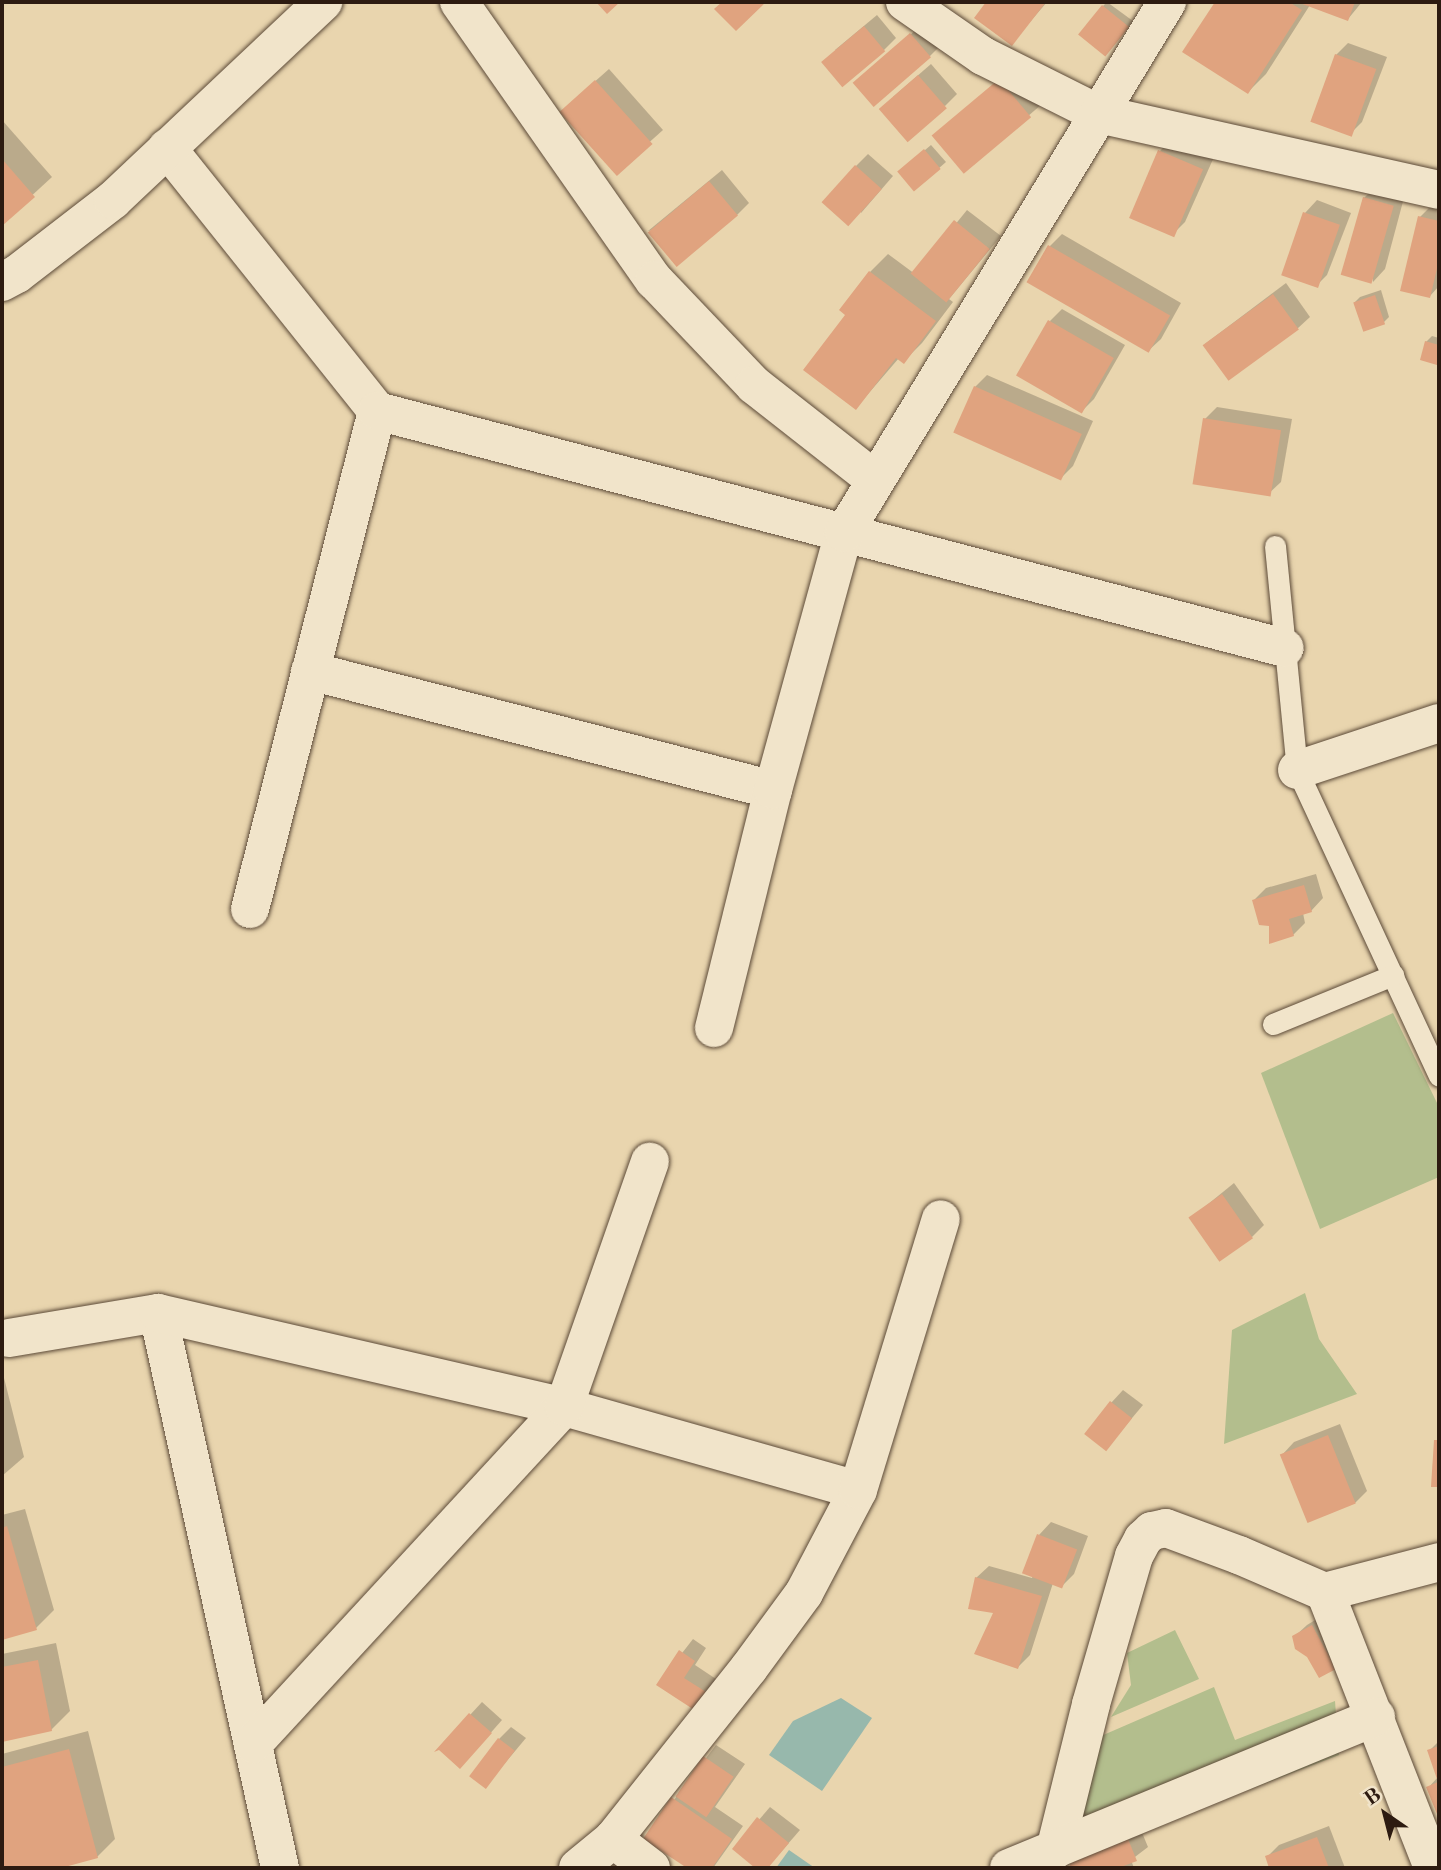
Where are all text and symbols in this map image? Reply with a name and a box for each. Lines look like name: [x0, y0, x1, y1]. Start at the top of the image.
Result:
north arrow: [1350, 1779, 1420, 1849]
text: B: [1360, 1783, 1386, 1811]

